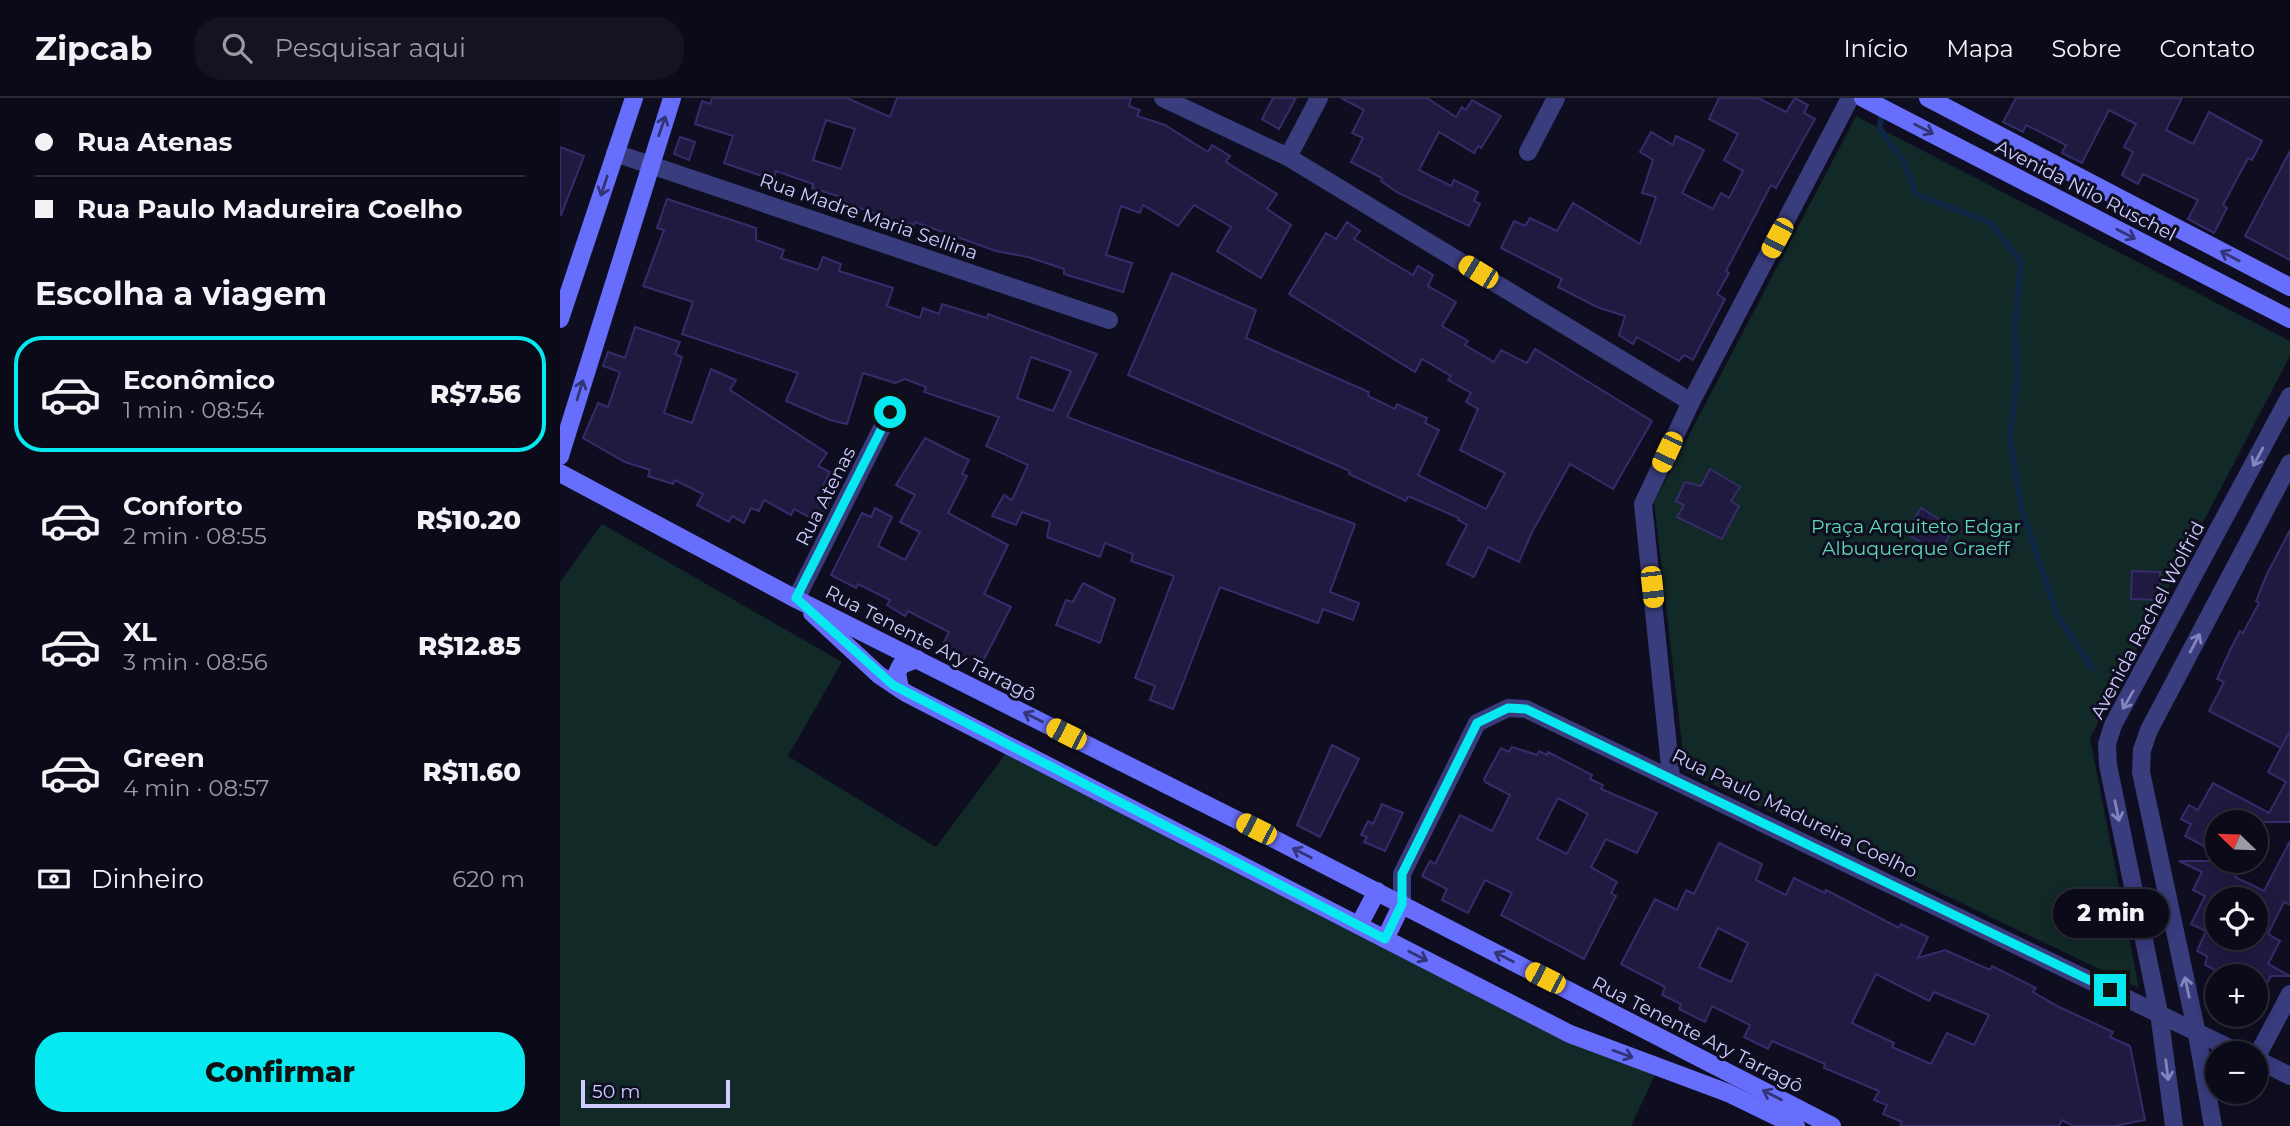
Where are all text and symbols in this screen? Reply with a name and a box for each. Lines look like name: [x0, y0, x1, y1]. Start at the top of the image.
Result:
search box: [194, 17, 684, 80]
text: Zipcab: [35, 28, 152, 68]
icon: search: [218, 29, 256, 67]
text: Pesquisar aqui: [274, 32, 466, 64]
text: Início: [1843, 34, 1908, 63]
text: Mapa: [1946, 34, 2014, 63]
text: Sobre: [2052, 34, 2121, 63]
text: Contato: [2159, 34, 2255, 63]
one-way arrow: [657, 116, 669, 138]
one-way arrow: [1913, 123, 1934, 137]
text: Rua Atenas: [77, 126, 232, 158]
street label: Avenida Nilo Ruschel: [1991, 135, 2180, 246]
street label: Rua Madre Maria Sellina: [757, 168, 981, 265]
one-way arrow: [597, 175, 610, 197]
text: Rua Paulo Madureira Coelho: [77, 193, 462, 225]
car: [1758, 215, 1797, 261]
one-way arrow: [2115, 228, 2136, 241]
one-way arrow: [2220, 248, 2240, 262]
car: [1455, 252, 1502, 292]
text: Escolha a viagem: [35, 274, 327, 313]
icon: car: [39, 363, 102, 426]
text: Econômico: [123, 364, 275, 396]
text: R$7.56: [430, 378, 521, 410]
one-way arrow: [574, 380, 587, 402]
text: 1 min · 08:54: [123, 396, 264, 424]
route start: [874, 396, 906, 428]
car: [1649, 429, 1686, 475]
street label: Rua Atenas: [791, 443, 860, 550]
one-way arrow: [2251, 446, 2265, 466]
icon: car: [39, 489, 102, 552]
text: Conforto: [123, 490, 243, 522]
text: R$10.20: [416, 504, 521, 536]
park label: Praça Arquiteto Edgar Albuquerque Graeff: [1811, 515, 2021, 560]
street label: Avenida Rachel Wolfrid: [2086, 518, 2209, 723]
text: 2 min · 08:55: [123, 522, 267, 550]
car: [1640, 565, 1665, 609]
street label: Rua Tenente Ary Tarragô: [822, 580, 1040, 707]
icon: car: [39, 615, 102, 678]
text: XL: [123, 616, 157, 648]
text: R$12.85: [418, 630, 521, 662]
one-way arrow: [2189, 633, 2202, 654]
text: 3 min · 08:56: [123, 648, 268, 676]
one-way arrow: [2120, 690, 2134, 710]
one-way arrow: [1023, 710, 1044, 724]
car: [1043, 715, 1090, 753]
icon: car: [39, 741, 102, 804]
text: Green: [123, 742, 205, 774]
street label: Rua Paulo Madureira Coelho: [1668, 744, 1921, 883]
text: R$11.60: [422, 756, 521, 788]
text: 4 min · 08:57: [123, 774, 269, 802]
one-way arrow: [2111, 799, 2125, 822]
car: [1233, 810, 1280, 848]
north arrow: [2205, 810, 2268, 873]
map controls: [2205, 810, 2268, 1104]
one-way arrow: [1292, 845, 1313, 859]
icon: cash: [35, 860, 73, 898]
text: Dinheiro: [91, 863, 204, 895]
text: 620 m: [452, 865, 525, 893]
button: locate: [2205, 887, 2268, 950]
callout: 2 min: [2052, 888, 2168, 938]
text: 2 min: [2077, 899, 2145, 927]
one-way arrow: [1407, 950, 1428, 963]
one-way arrow: [1494, 950, 1515, 963]
car: [1522, 959, 1569, 997]
button: +: [2205, 964, 2268, 1027]
street label: Rua Tenente Ary Tarragô: [1589, 971, 1807, 1098]
route end: [2094, 974, 2126, 1006]
one-way arrow: [2180, 976, 2194, 999]
button: Confirmar: [35, 1032, 525, 1112]
button: −: [2205, 1041, 2268, 1104]
one-way arrow: [1612, 1049, 1634, 1061]
one-way arrow: [2160, 1058, 2173, 1081]
scale bar: [581, 1077, 730, 1109]
text: 50 m: [592, 1080, 640, 1103]
one-way arrow: [1762, 1088, 1782, 1102]

